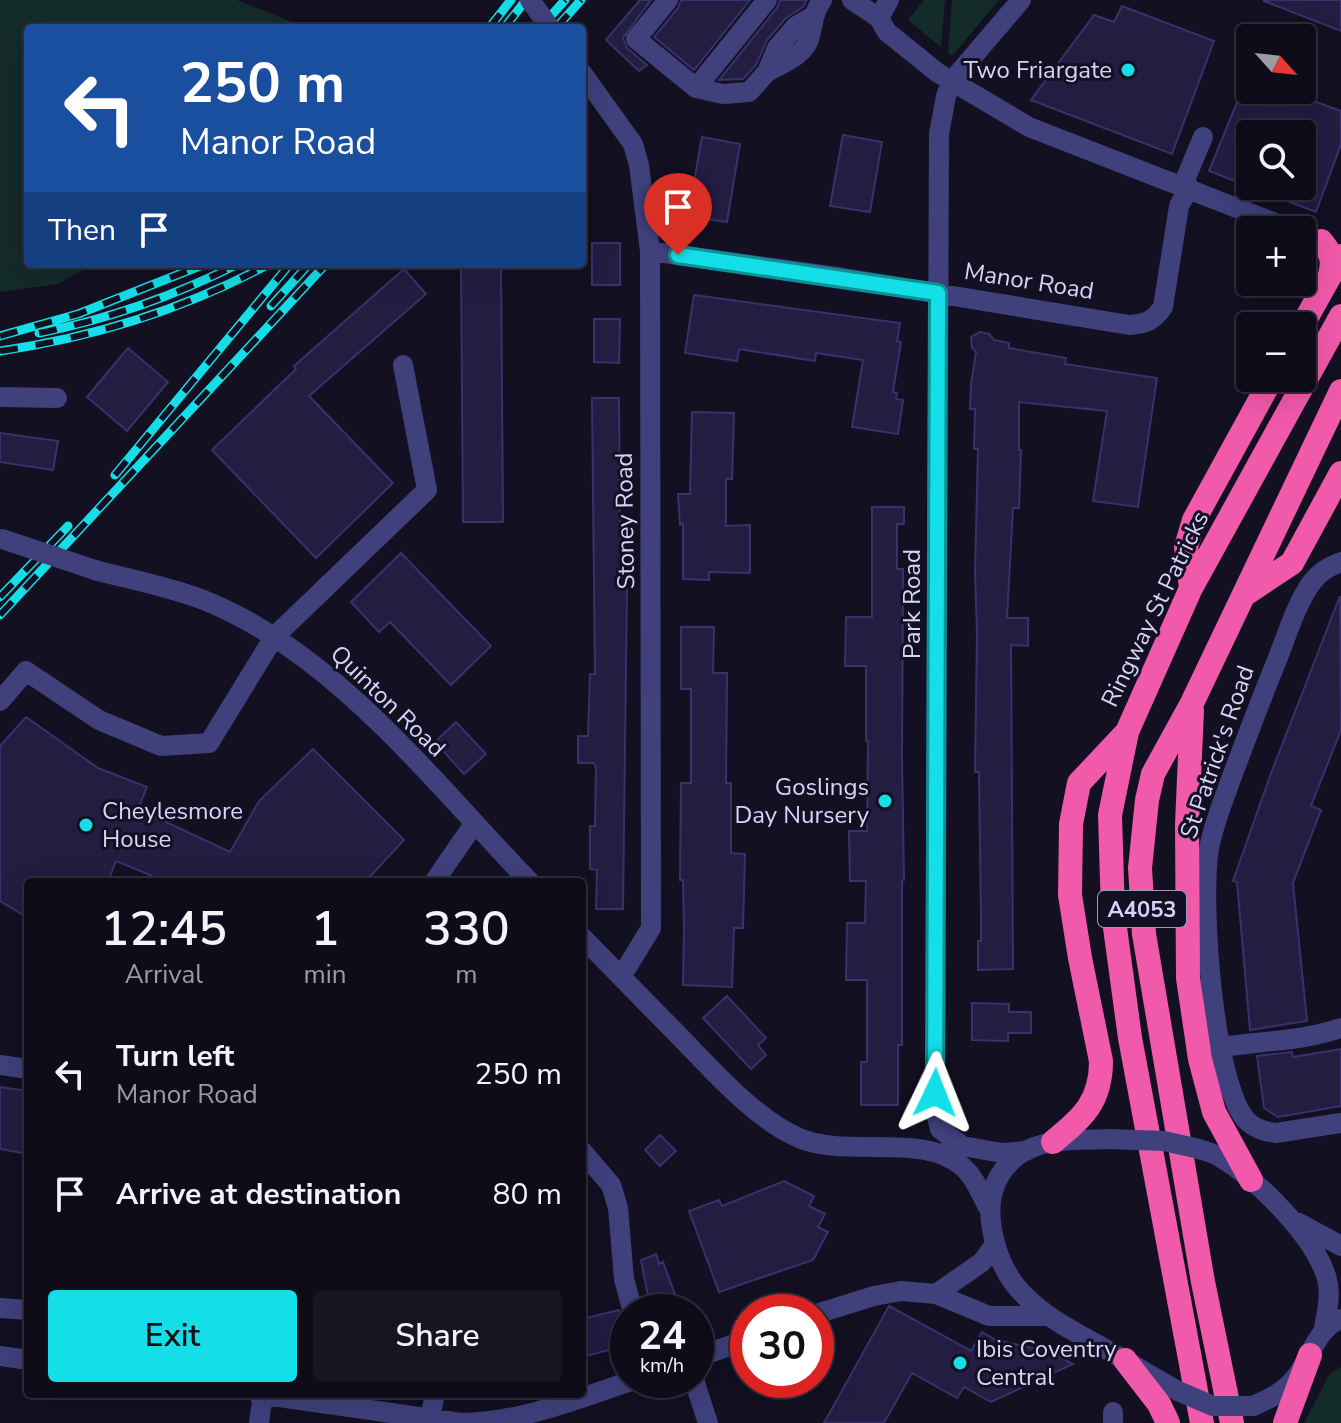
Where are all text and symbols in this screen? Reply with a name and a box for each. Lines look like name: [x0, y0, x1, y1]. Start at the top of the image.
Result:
north arrow: [1236, 24, 1316, 104]
map controls: [1236, 24, 1316, 392]
text: 250 m: [180, 45, 345, 122]
place label: Two Friargate: [964, 54, 1112, 86]
icon: left: [48, 56, 152, 160]
marker: Two Friargate: [1119, 61, 1137, 79]
text: Manor Road: [180, 118, 376, 167]
button: search: [1236, 120, 1316, 200]
pin: [644, 173, 712, 255]
icon: arrive: [656, 185, 700, 229]
icon: arrive: [132, 208, 176, 252]
text: Then: [48, 210, 116, 251]
button: +: [1236, 216, 1316, 296]
street label: Manor Road: [962, 255, 1096, 307]
button: −: [1236, 312, 1316, 392]
street label: Stoney Road: [608, 452, 642, 590]
street label: Ringway St Patricks: [1094, 506, 1216, 712]
street label: Park Road: [896, 549, 928, 659]
street label: Quinton Road: [324, 638, 452, 764]
street label: St Patrick's Road: [1172, 661, 1262, 843]
place label: Goslings Day Nursery: [734, 771, 870, 831]
marker: Goslings Day Nursery: [876, 792, 894, 810]
place label: Cheylesmore House: [102, 795, 243, 855]
marker: Cheylesmore House: [77, 816, 95, 834]
road number: A4053: [1098, 891, 1186, 927]
text: 12:45: [100, 896, 227, 962]
text: 1: [311, 896, 339, 962]
text: 330: [423, 896, 510, 962]
text: Arrival: [125, 957, 203, 992]
text: min: [304, 957, 347, 992]
text: m: [455, 957, 477, 992]
text: Turn left: [116, 1036, 234, 1077]
position arrow: [893, 1051, 977, 1135]
icon: left: [48, 1052, 92, 1096]
text: 250 m: [475, 1054, 562, 1095]
text: Manor Road: [116, 1077, 258, 1112]
icon: arrive: [48, 1172, 92, 1216]
text: Arrive at destination: [116, 1174, 401, 1215]
text: 80 m: [493, 1174, 562, 1215]
button: Exit: [48, 1290, 297, 1382]
button: Share: [313, 1290, 562, 1382]
speed limit sign: 30: [730, 1294, 834, 1398]
text: 24: [638, 1309, 686, 1363]
place label: Ibis Coventry Central: [976, 1333, 1117, 1393]
text: km/h: [640, 1352, 684, 1379]
marker: Ibis Coventry Central: [951, 1354, 969, 1372]

